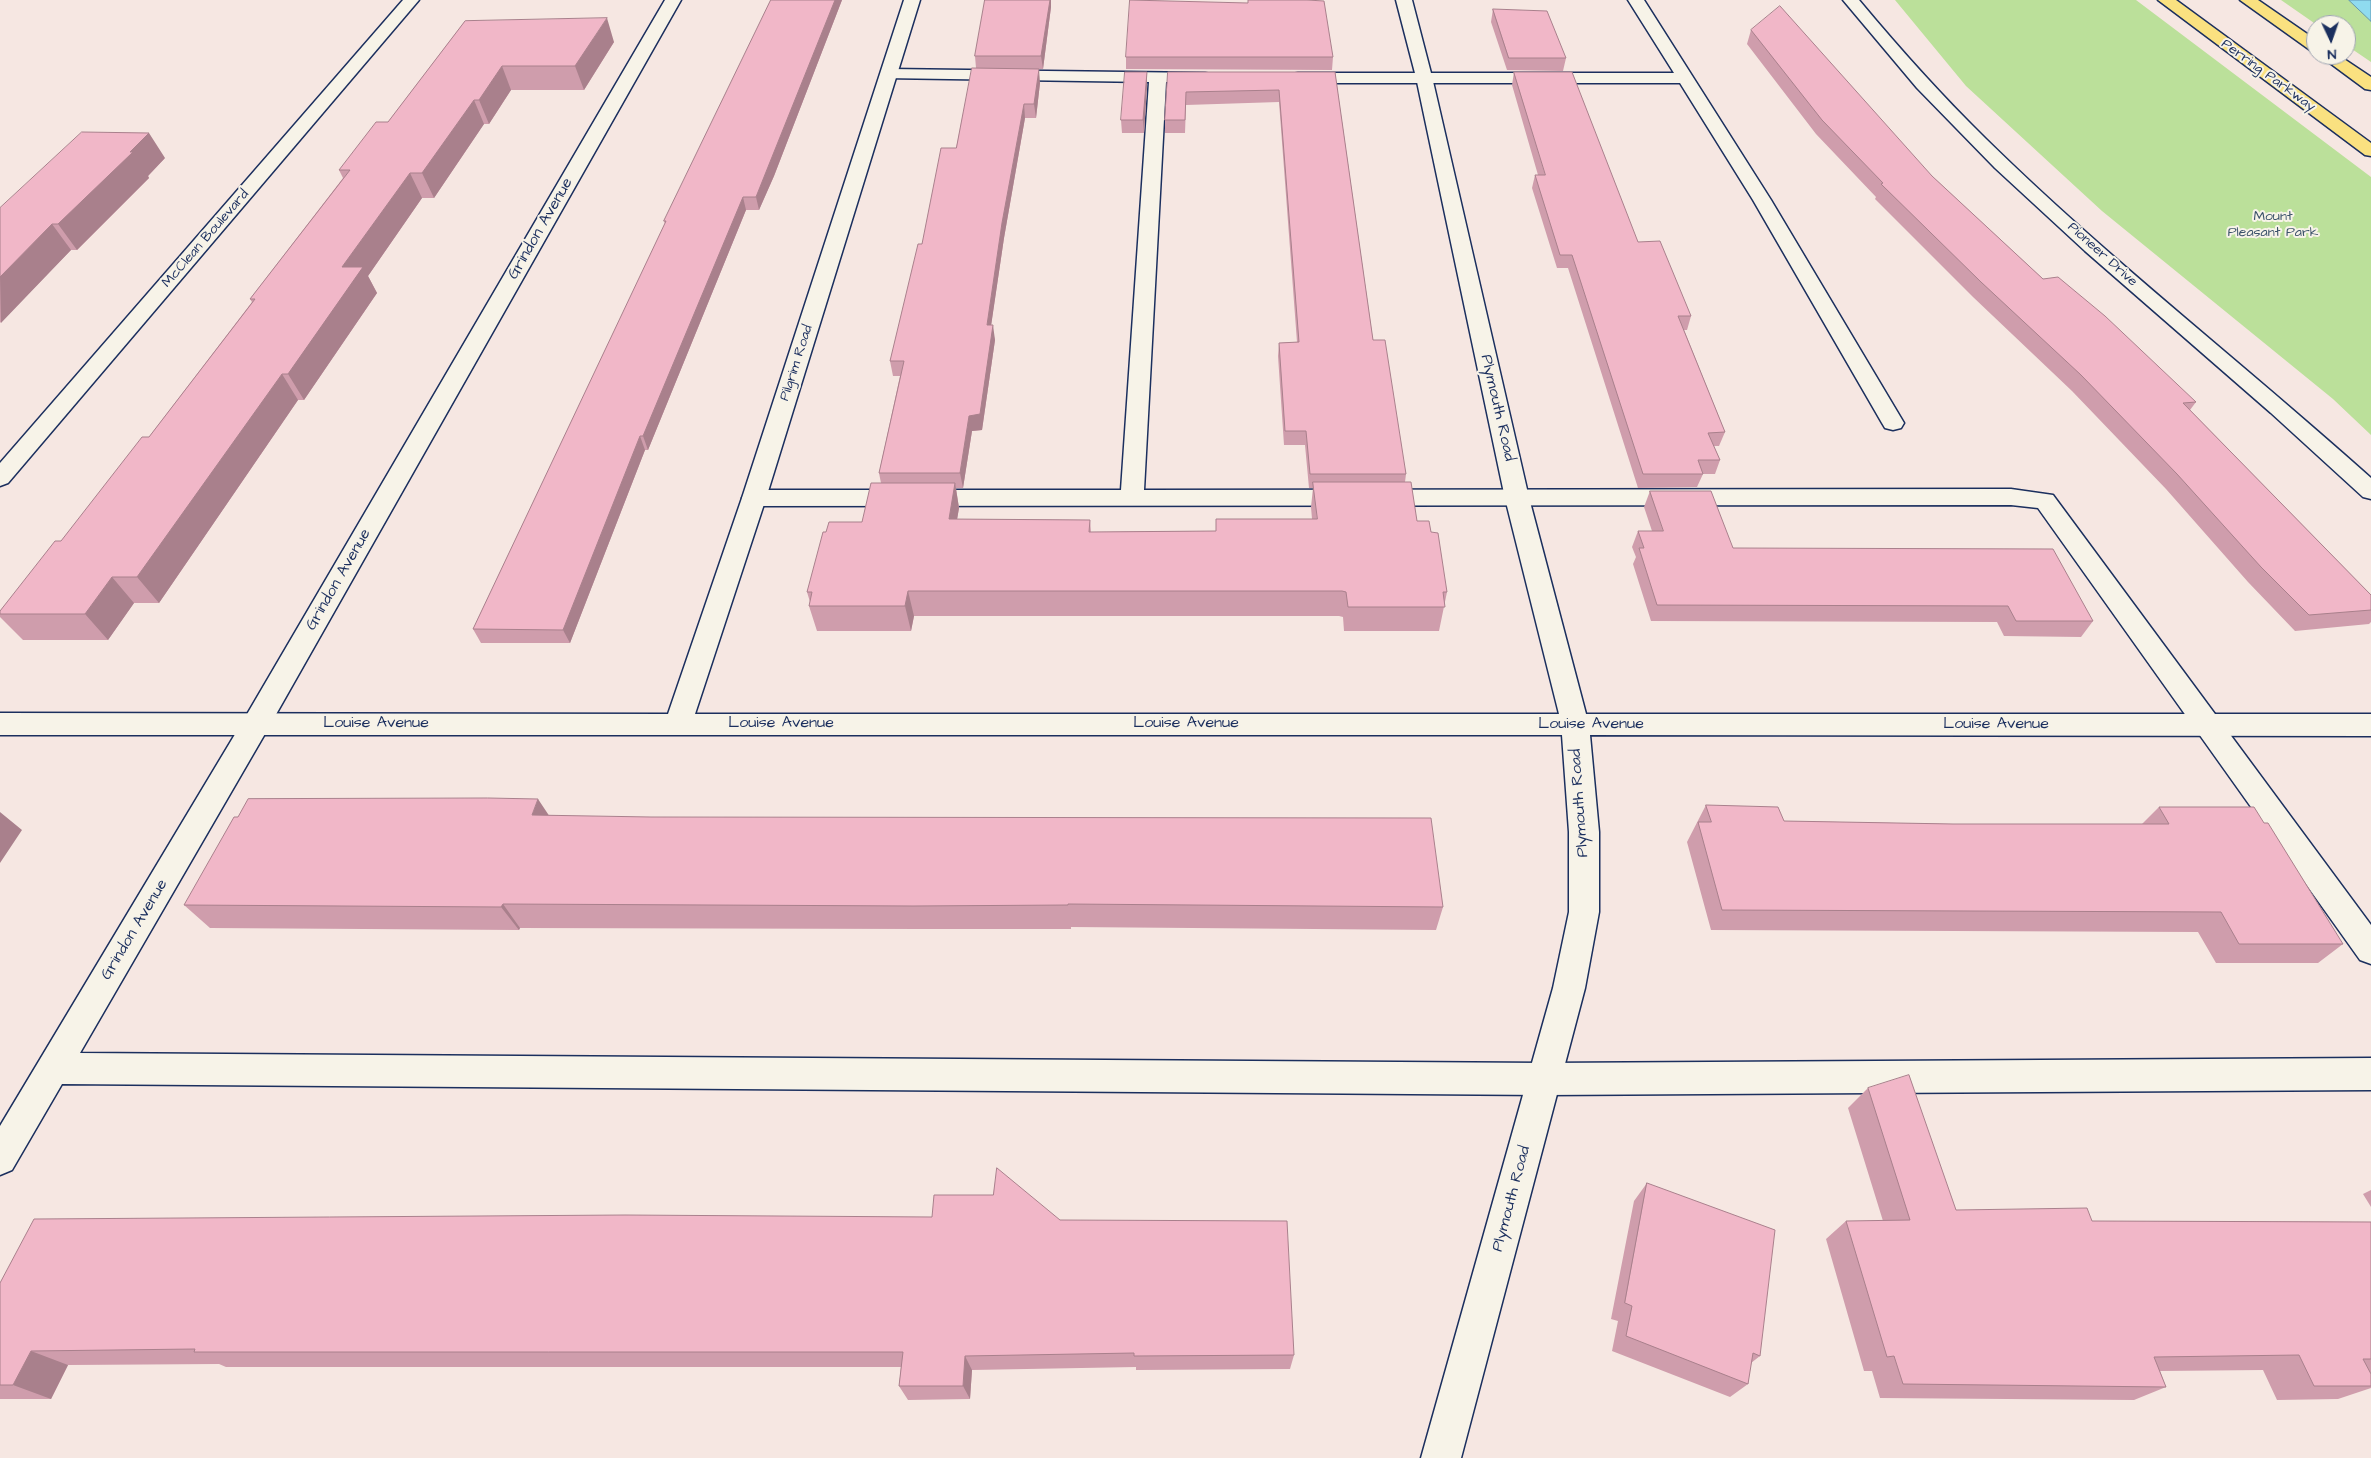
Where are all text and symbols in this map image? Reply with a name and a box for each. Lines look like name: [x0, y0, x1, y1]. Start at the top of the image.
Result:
north arrow: [2306, 15, 2356, 65]
street label: Perring Parkway: [2218, 36, 2318, 116]
text: N: [2327, 44, 2337, 64]
street label: Grindon Avenue: [504, 175, 578, 283]
street label: McClean Boulevard: [159, 187, 253, 291]
park label: Mount Pleasant Park: [2228, 209, 2318, 242]
street label: Pioneer Drive: [2064, 219, 2140, 291]
street label: Pilgrim Road: [777, 323, 817, 403]
street label: Plymouth Road: [1475, 353, 1519, 463]
street label: Grindon Avenue: [302, 526, 376, 634]
street label: Louise Avenue: [323, 714, 429, 734]
street label: Louise Avenue: [728, 714, 834, 734]
street label: Louise Avenue: [1133, 714, 1239, 734]
street label: Louise Avenue: [1538, 715, 1644, 735]
street label: Louise Avenue: [1943, 715, 2049, 735]
street label: Plymouth Road: [1567, 748, 1593, 858]
street label: Grindon Avenue: [97, 876, 173, 984]
street label: Plymouth Road: [1489, 1144, 1535, 1254]

